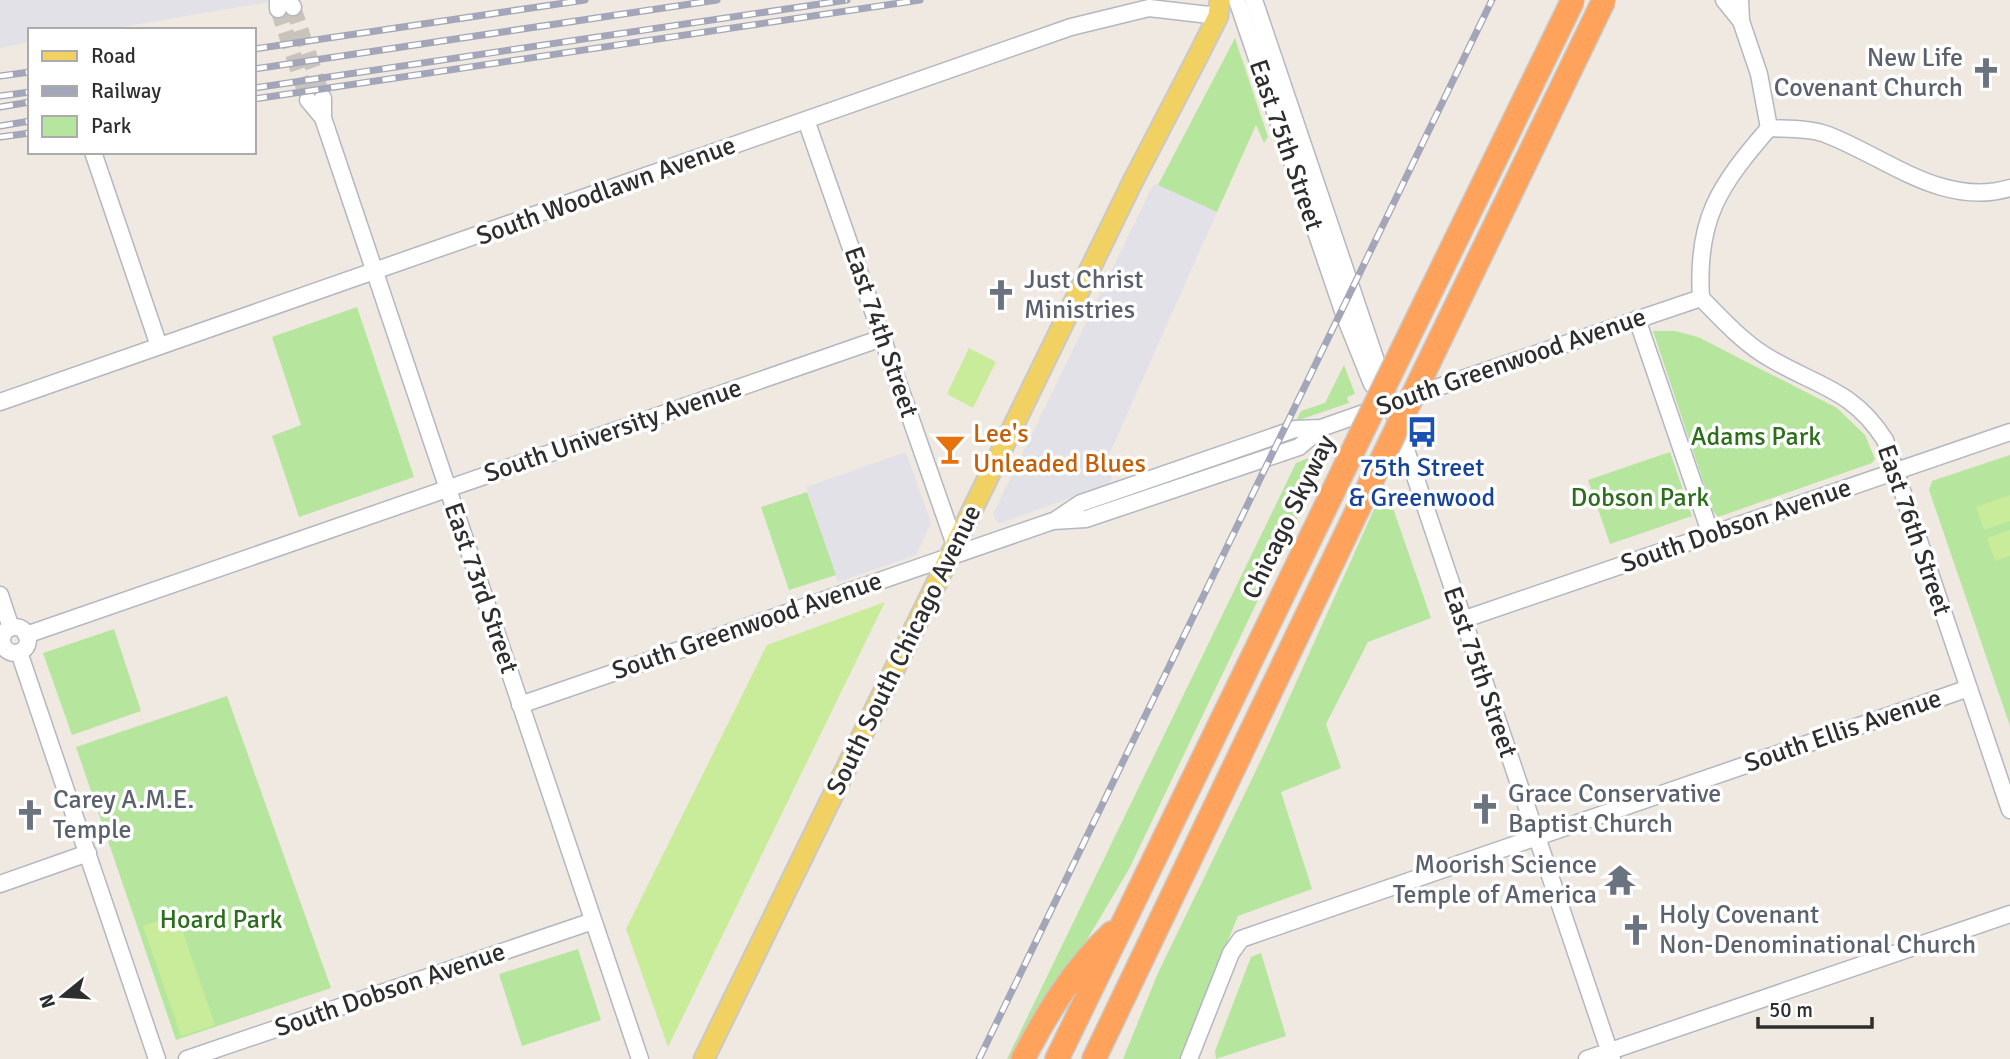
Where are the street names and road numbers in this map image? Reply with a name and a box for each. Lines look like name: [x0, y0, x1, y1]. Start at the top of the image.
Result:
street label: East 75th Street: [1242, 55, 1330, 235]
street label: South Woodlawn Avenue: [472, 129, 740, 253]
street label: East 74th Street: [837, 242, 925, 422]
street label: South Greenwood Avenue: [1372, 301, 1650, 423]
street label: South University Avenue: [480, 372, 746, 490]
street label: Chicago Skyway: [1236, 430, 1342, 604]
street label: East 76th Street: [1870, 440, 1958, 620]
street label: South Dobson Avenue: [1617, 472, 1855, 580]
street label: East 73rd Street: [437, 498, 525, 678]
street label: South South Chicago Avenue: [820, 500, 988, 800]
street label: South Greenwood Avenue: [608, 565, 886, 687]
street label: East 75th Street: [1436, 582, 1524, 762]
street label: South Ellis Avenue: [1740, 682, 1946, 780]
street label: South Dobson Avenue: [271, 936, 509, 1044]

